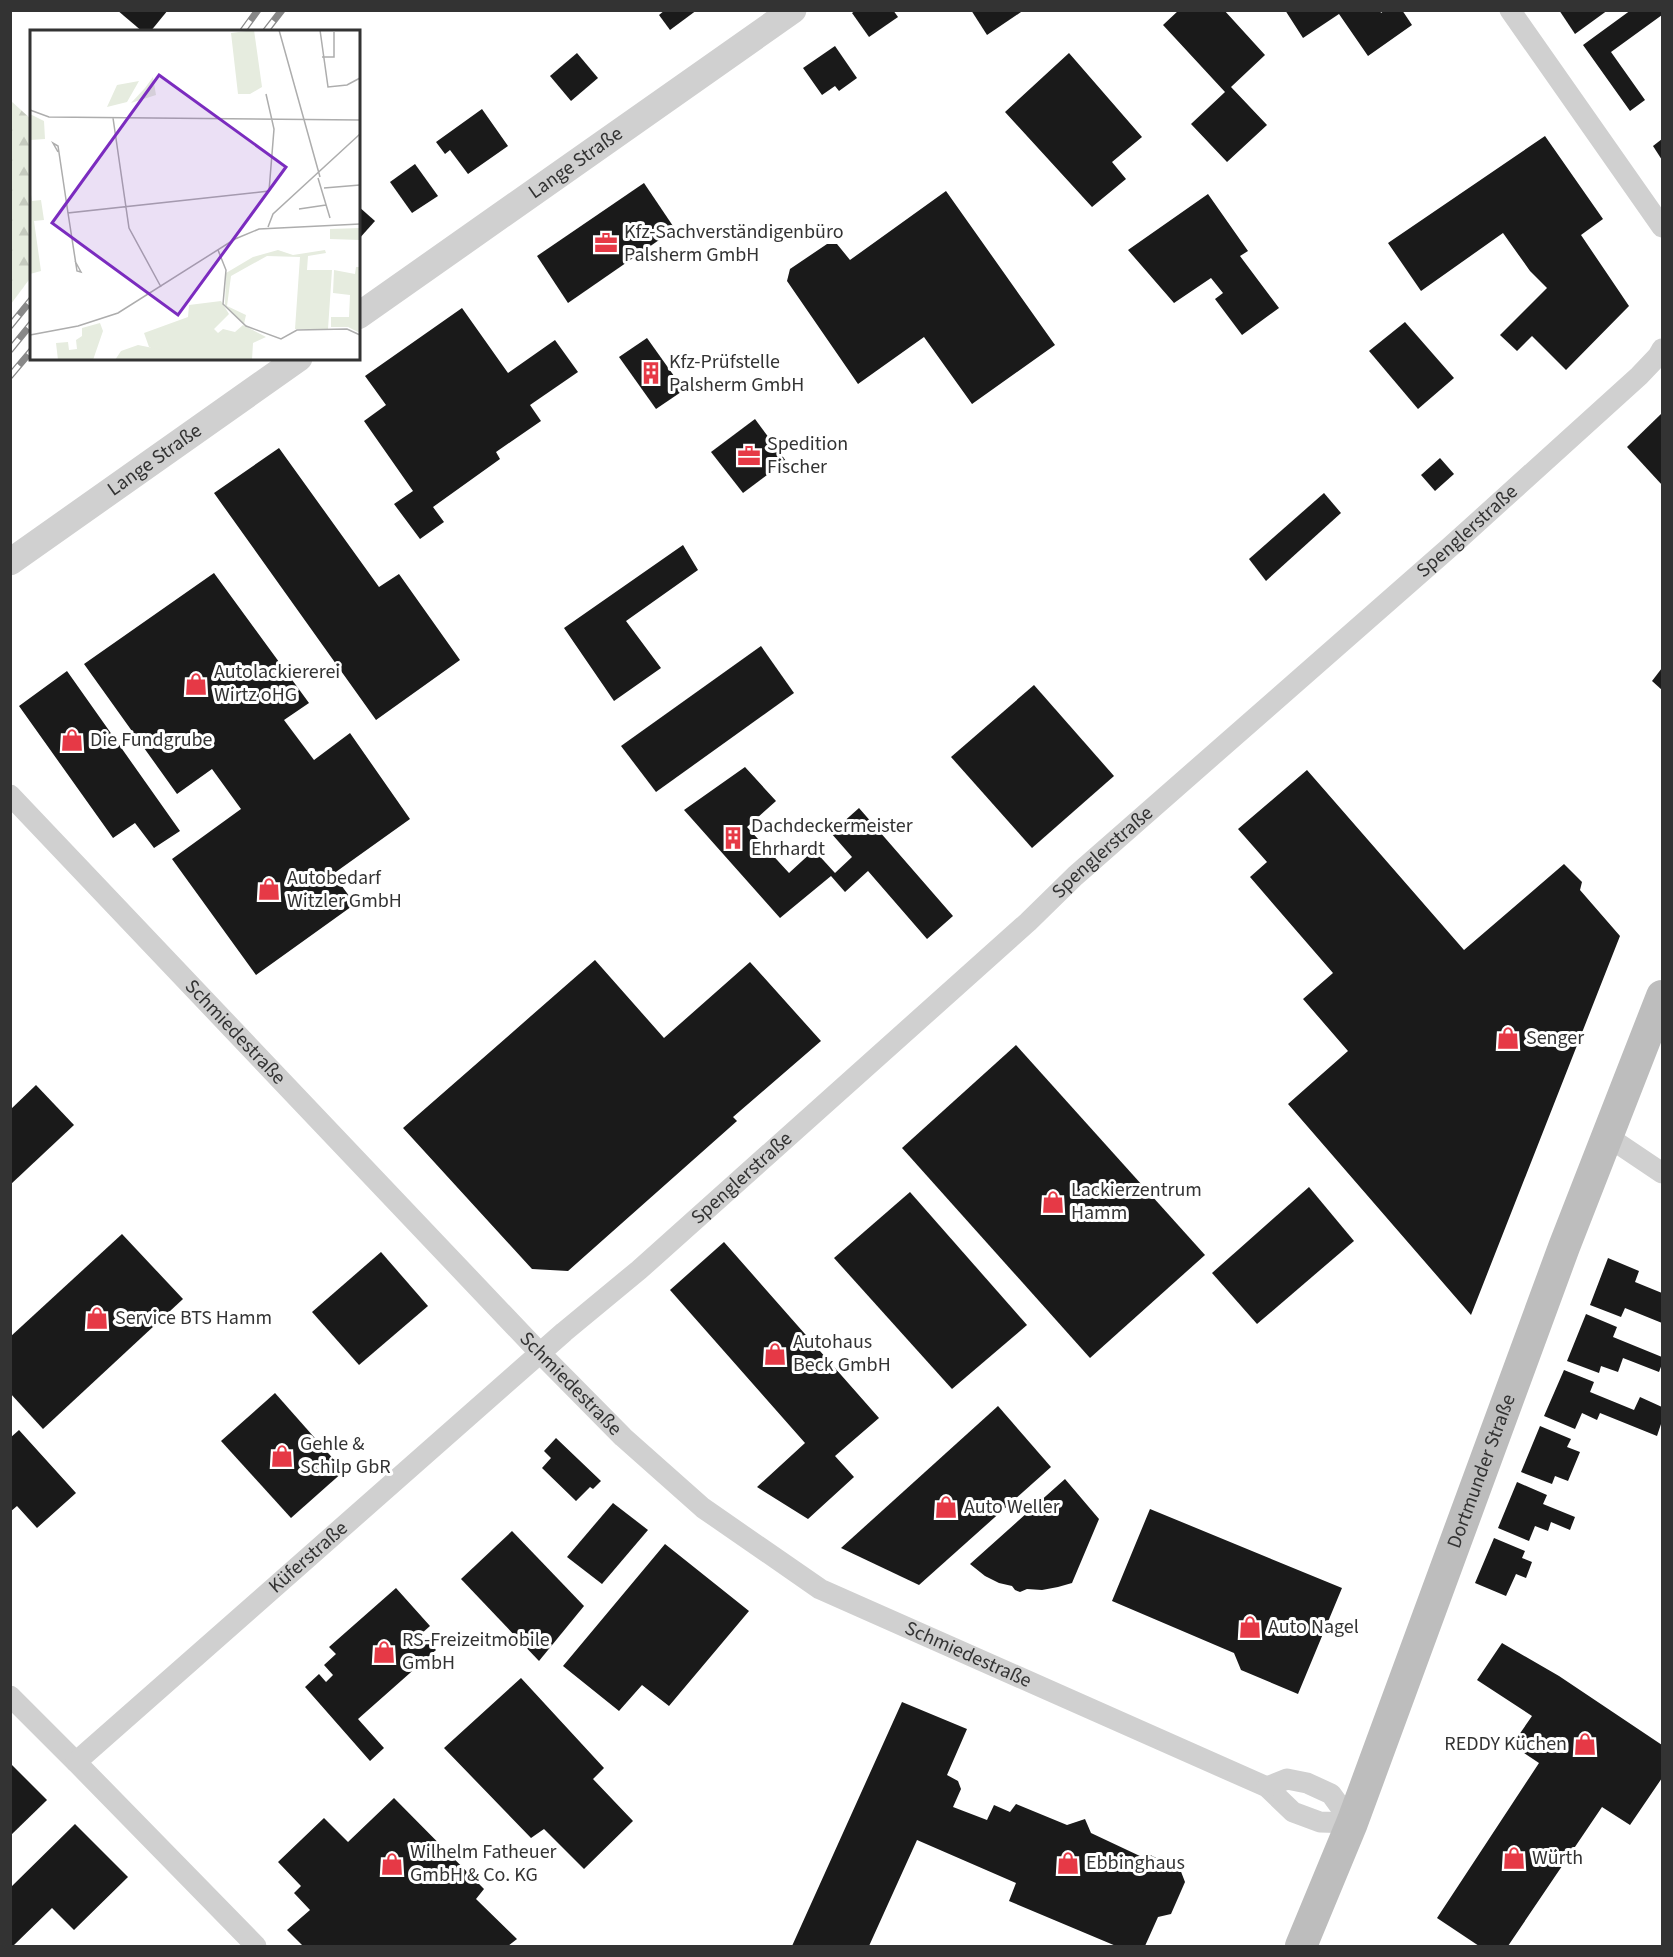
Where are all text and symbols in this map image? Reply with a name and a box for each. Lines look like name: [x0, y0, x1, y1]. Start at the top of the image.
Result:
inset map: [30, 30, 360, 360]
street label: Lange Straße: [523, 120, 628, 206]
place label: Kfz-Sachverständigenbüro Palsherm GmbH: [624, 218, 844, 269]
office icon: Kfz-Sachverständigenbüro Palsherm GmbH: [593, 230, 619, 256]
place label: Kfz-Prüfstelle Palsherm GmbH: [669, 348, 804, 399]
building icon: Kfz-Prüfstelle Palsherm GmbH: [638, 360, 664, 386]
street label: Lange Straße: [102, 417, 207, 503]
place label: Spedition Fischer: [767, 430, 848, 481]
office icon: Spedition Fischer: [736, 443, 762, 469]
street label: Spenglerstraße: [1410, 478, 1524, 584]
place label: Autolackiererei Wirtz oHG: [214, 658, 340, 709]
shop icon: Autolackiererei Wirtz oHG: [183, 671, 209, 697]
place label: Die Fundgrube: [90, 726, 213, 754]
shop icon: Die Fundgrube: [59, 727, 85, 753]
street label: Spenglerstraße: [1046, 800, 1159, 905]
place label: Dachdeckermeister Ehrhardt: [751, 812, 913, 863]
building icon: Dachdeckermeister Ehrhardt: [720, 825, 746, 851]
place label: Autobedarf Witzler GmbH: [287, 864, 402, 915]
shop icon: Autobedarf Witzler GmbH: [256, 876, 282, 902]
street label: Schmiedestraße: [178, 973, 292, 1091]
place label: Senger: [1526, 1024, 1584, 1052]
shop icon: Senger: [1495, 1025, 1521, 1051]
street label: Spenglerstraße: [685, 1125, 799, 1231]
place label: Lackierzentrum Hamm: [1071, 1176, 1202, 1227]
shop icon: Lackierzentrum Hamm: [1040, 1189, 1066, 1215]
place label: Service BTS Hamm: [115, 1304, 272, 1332]
shop icon: Service BTS Hamm: [84, 1305, 110, 1331]
street label: Schmiedestraße: [513, 1326, 628, 1442]
place label: Autohaus Beck GmbH: [793, 1328, 891, 1379]
shop icon: Autohaus Beck GmbH: [762, 1341, 788, 1367]
street label: Dortmunder Straße: [1440, 1390, 1523, 1552]
place label: Gehle & Schilp GbR: [300, 1430, 391, 1481]
shop icon: Gehle & Schilp GbR: [269, 1443, 295, 1469]
place label: Auto Weller: [964, 1493, 1060, 1521]
shop icon: Auto Weller: [933, 1494, 959, 1520]
street label: Küferstraße: [262, 1515, 354, 1600]
place label: Auto Nagel: [1268, 1613, 1359, 1641]
street label: Schmiedestraße: [900, 1614, 1036, 1695]
shop icon: Auto Nagel: [1237, 1614, 1263, 1640]
place label: RS-Freizeitmobile GmbH: [402, 1626, 550, 1677]
shop icon: RS-Freizeitmobile GmbH: [371, 1639, 397, 1665]
place label: REDDY Küchen: [1444, 1730, 1567, 1758]
shop icon: REDDY Küchen: [1572, 1731, 1598, 1757]
place label: Wilhelm Fatheuer GmbH & Co. KG: [410, 1838, 557, 1889]
place label: Würth: [1532, 1844, 1583, 1872]
shop icon: Würth: [1501, 1845, 1527, 1871]
place label: Ebbinghaus: [1086, 1849, 1185, 1877]
shop icon: Ebbinghaus: [1055, 1850, 1081, 1876]
shop icon: Wilhelm Fatheuer GmbH & Co. KG: [379, 1851, 405, 1877]

